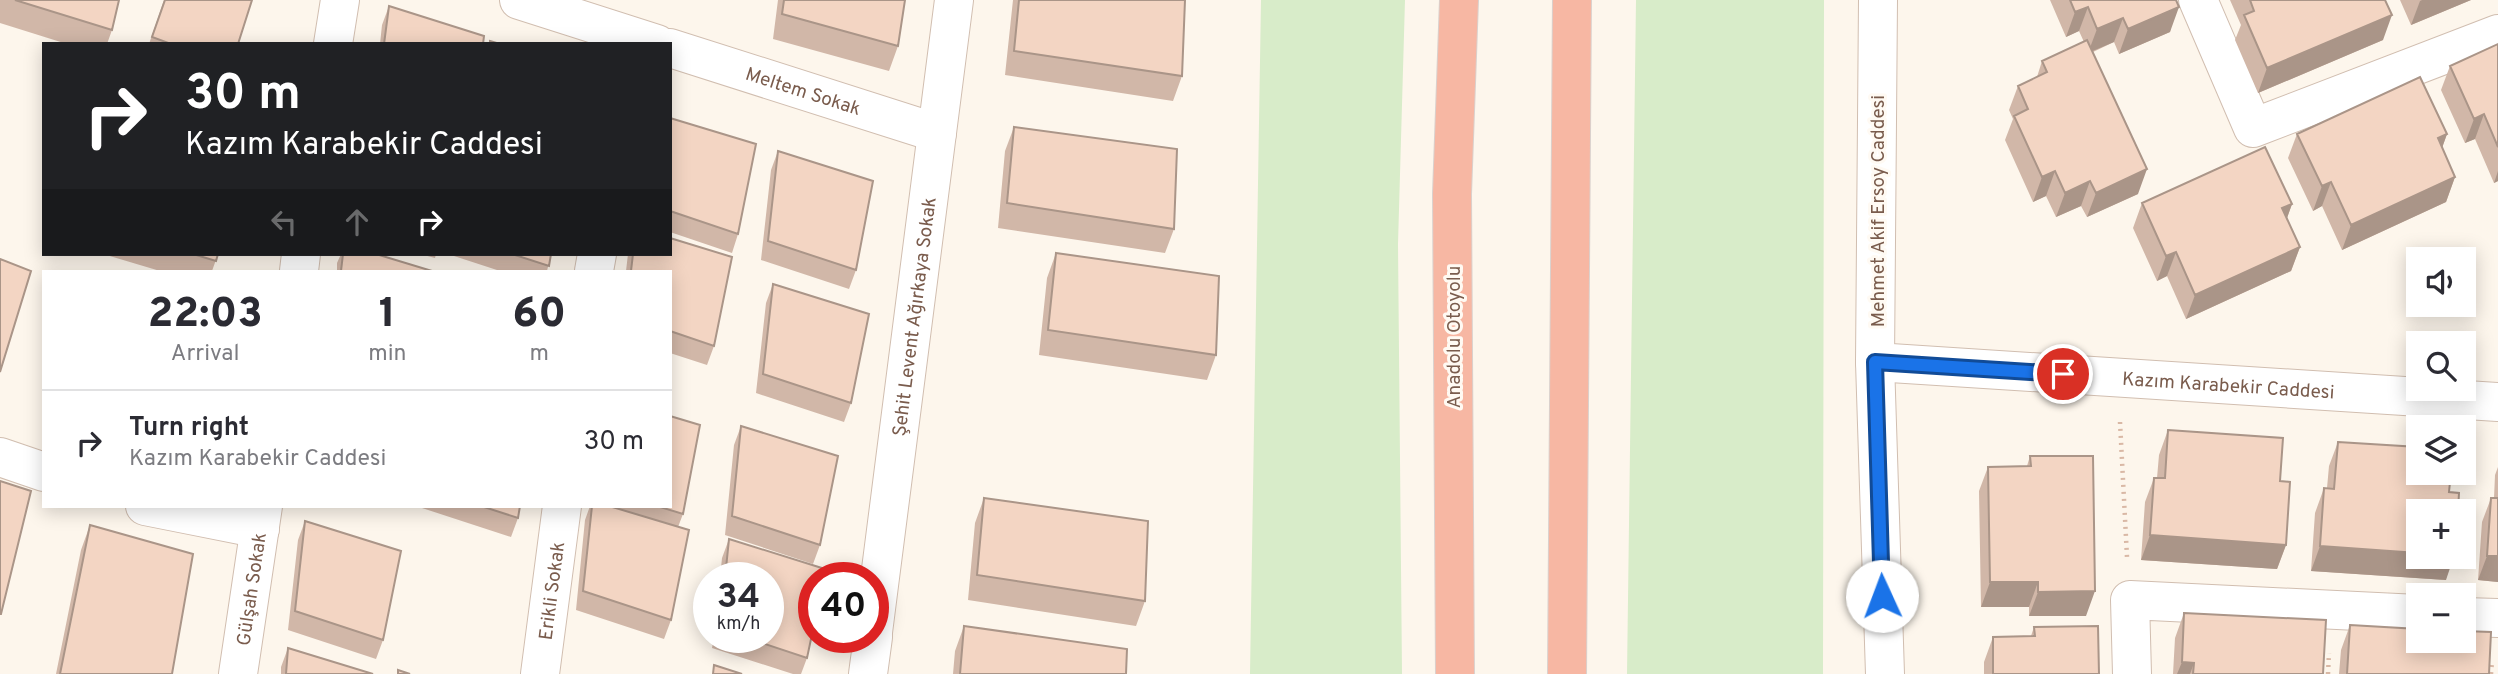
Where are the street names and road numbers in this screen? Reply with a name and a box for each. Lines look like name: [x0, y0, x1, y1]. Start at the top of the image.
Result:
street label: Meltem Sokak: [742, 63, 864, 122]
street label: Mehmet Akif Ersoy Caddesi: [1867, 95, 1891, 327]
street label: Şehit Levent Ağırkaya Sokak: [888, 196, 943, 438]
street label: Anadolu Otoyolu: [1443, 266, 1467, 409]
street label: Kazım Karabekir Caddesi: [2121, 368, 2335, 405]
street label: Gülşah Sokak: [232, 531, 273, 647]
street label: Erikli Sokak: [535, 540, 571, 642]

